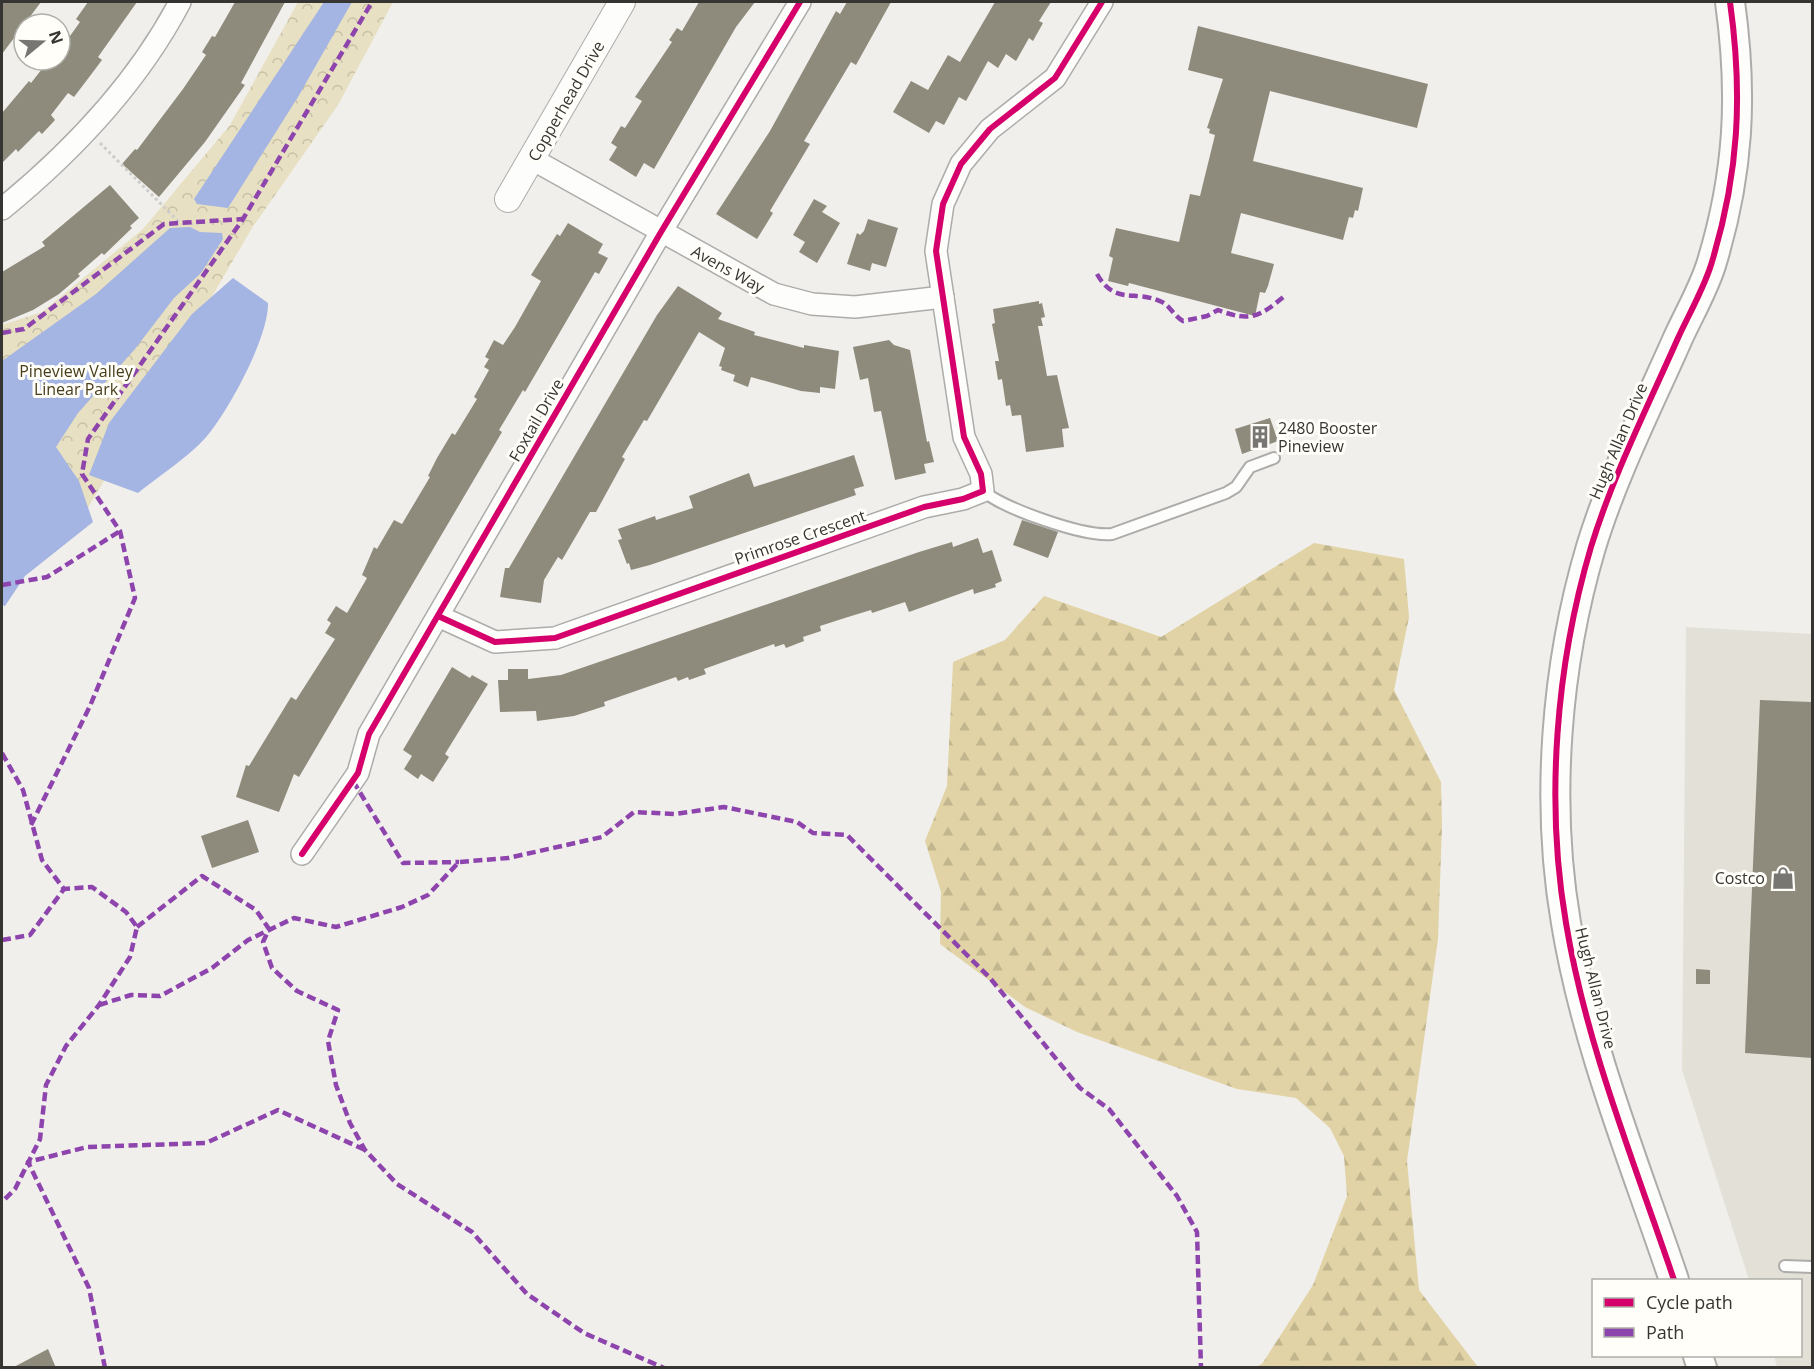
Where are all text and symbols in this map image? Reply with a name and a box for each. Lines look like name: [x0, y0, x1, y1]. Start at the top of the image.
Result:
north arrow: [12, 12, 72, 72]
text: N: [44, 27, 69, 47]
street label: Copperhead Drive: [523, 37, 609, 165]
street label: Avens Way: [688, 240, 769, 299]
park label: Pineview Valley Linear Park: [19, 360, 134, 400]
street label: Foxtail Drive: [503, 375, 569, 465]
street label: Hugh Allan Drive: [1584, 379, 1652, 503]
place label: 2480 Booster Pineview: [1278, 417, 1378, 457]
building icon: 2480 Booster Pineview: [1247, 424, 1273, 450]
street label: Primrose Crescent: [731, 504, 869, 570]
shop icon: Costco: [1770, 865, 1796, 891]
place label: Costco: [1715, 867, 1765, 889]
street label: Hugh Allan Drive: [1570, 925, 1622, 1051]
legend: [1592, 1279, 1802, 1357]
text: Cycle path: [1646, 1290, 1733, 1314]
text: Path: [1646, 1320, 1684, 1344]

